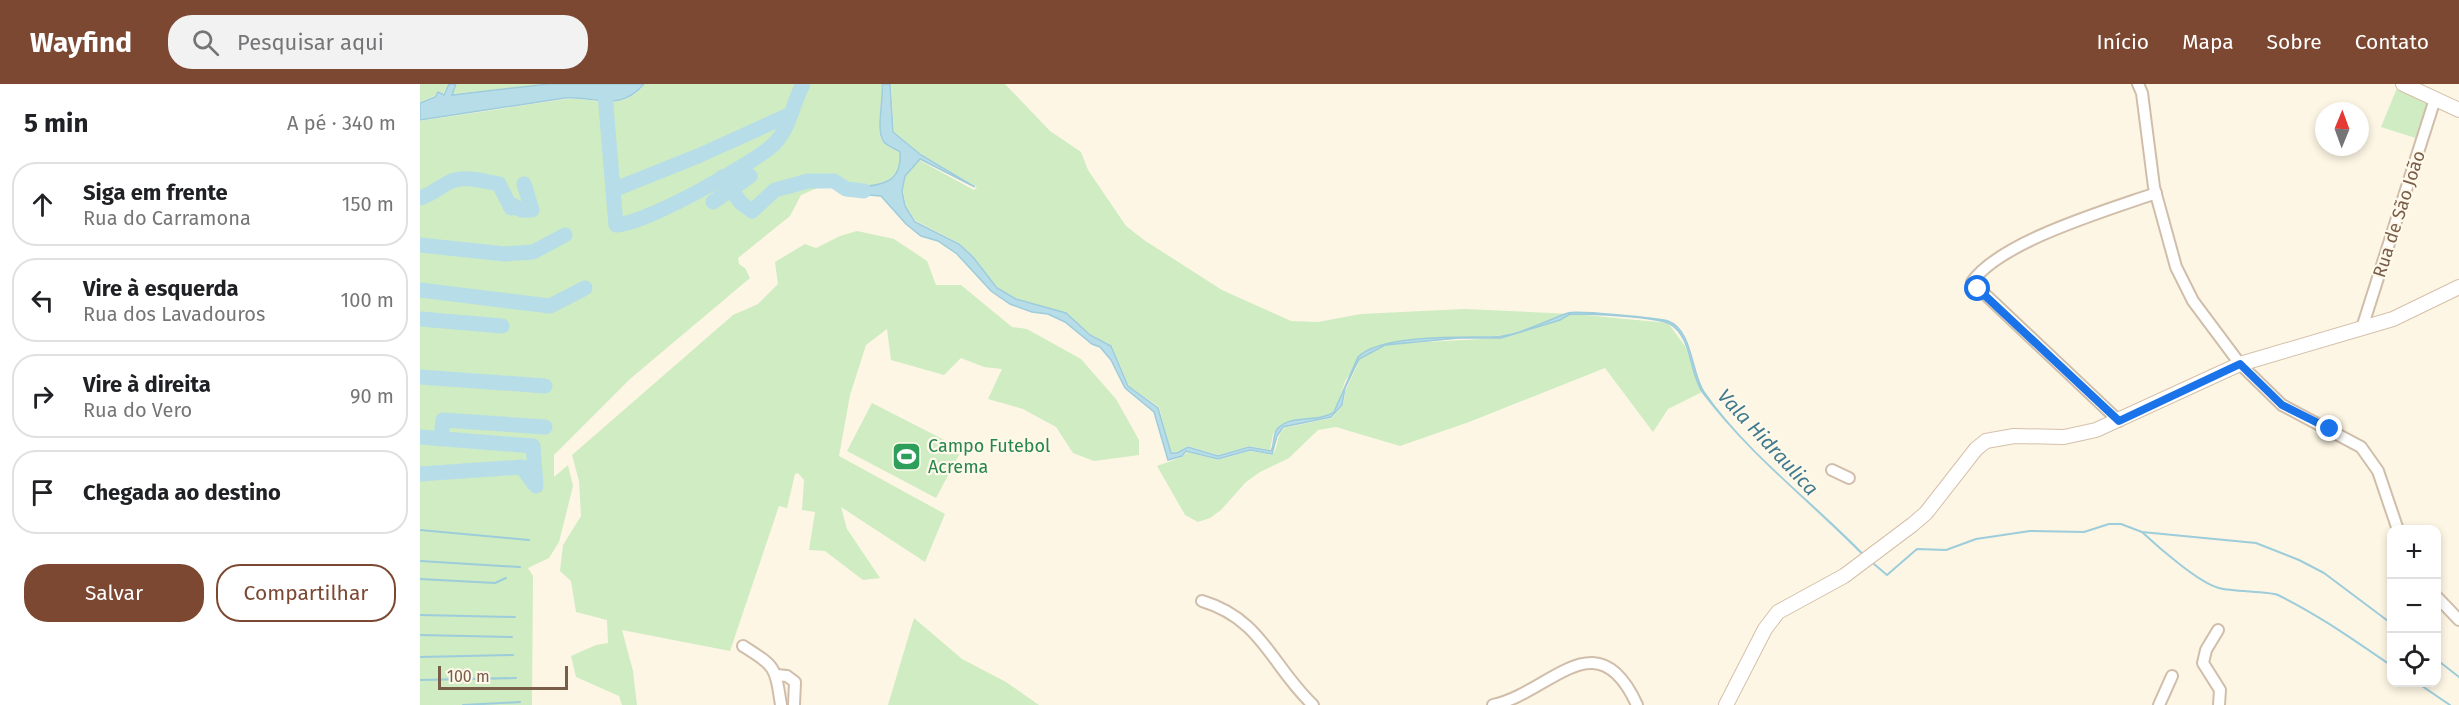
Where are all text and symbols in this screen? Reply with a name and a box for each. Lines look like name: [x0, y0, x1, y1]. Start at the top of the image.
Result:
search box: [168, 15, 588, 69]
text: Wayfind: [30, 26, 132, 59]
icon: search: [189, 26, 222, 59]
text: Pesquisar aqui: [237, 29, 384, 56]
text: Início: [2096, 29, 2149, 55]
text: Mapa: [2182, 29, 2234, 55]
text: Sobre: [2267, 29, 2322, 55]
text: Contato: [2355, 29, 2429, 55]
north arrow: [2315, 102, 2369, 156]
text: 5 min: [24, 108, 88, 139]
text: A pé · 340 m: [287, 111, 396, 135]
street label: Rua de São João: [2368, 148, 2430, 280]
text: Siga em frente: [83, 179, 228, 206]
icon: ahead: [26, 188, 59, 221]
text: 150 m: [342, 192, 394, 216]
text: Rua do Carramona: [83, 206, 251, 230]
text: Vire à esquerda: [83, 275, 239, 302]
route start: [1964, 275, 1990, 301]
icon: left: [26, 284, 59, 317]
text: 100 m: [341, 288, 394, 312]
text: Rua dos Lavadouros: [83, 302, 265, 326]
text: Vire à direita: [83, 371, 211, 398]
icon: right: [26, 380, 59, 413]
text: 90 m: [350, 384, 394, 408]
water label: Vala Hidraulica: [1713, 384, 1823, 500]
text: Rua do Vero: [83, 398, 192, 422]
route end: [2316, 415, 2342, 441]
place label: Campo Futebol Acrema: [928, 435, 1050, 478]
sports icon: Campo Futebol Acrema: [891, 440, 923, 472]
icon: arrive: [26, 476, 59, 509]
text: Chegada ao destino: [83, 479, 281, 506]
map controls: [2387, 525, 2441, 687]
button: +: [2387, 525, 2441, 579]
button: Salvar: [24, 564, 204, 622]
button: Compartilhar: [216, 564, 396, 622]
button: −: [2387, 579, 2441, 633]
button: locate: [2387, 633, 2441, 687]
scale bar: [438, 663, 568, 690]
text: 100 m: [447, 667, 490, 686]

